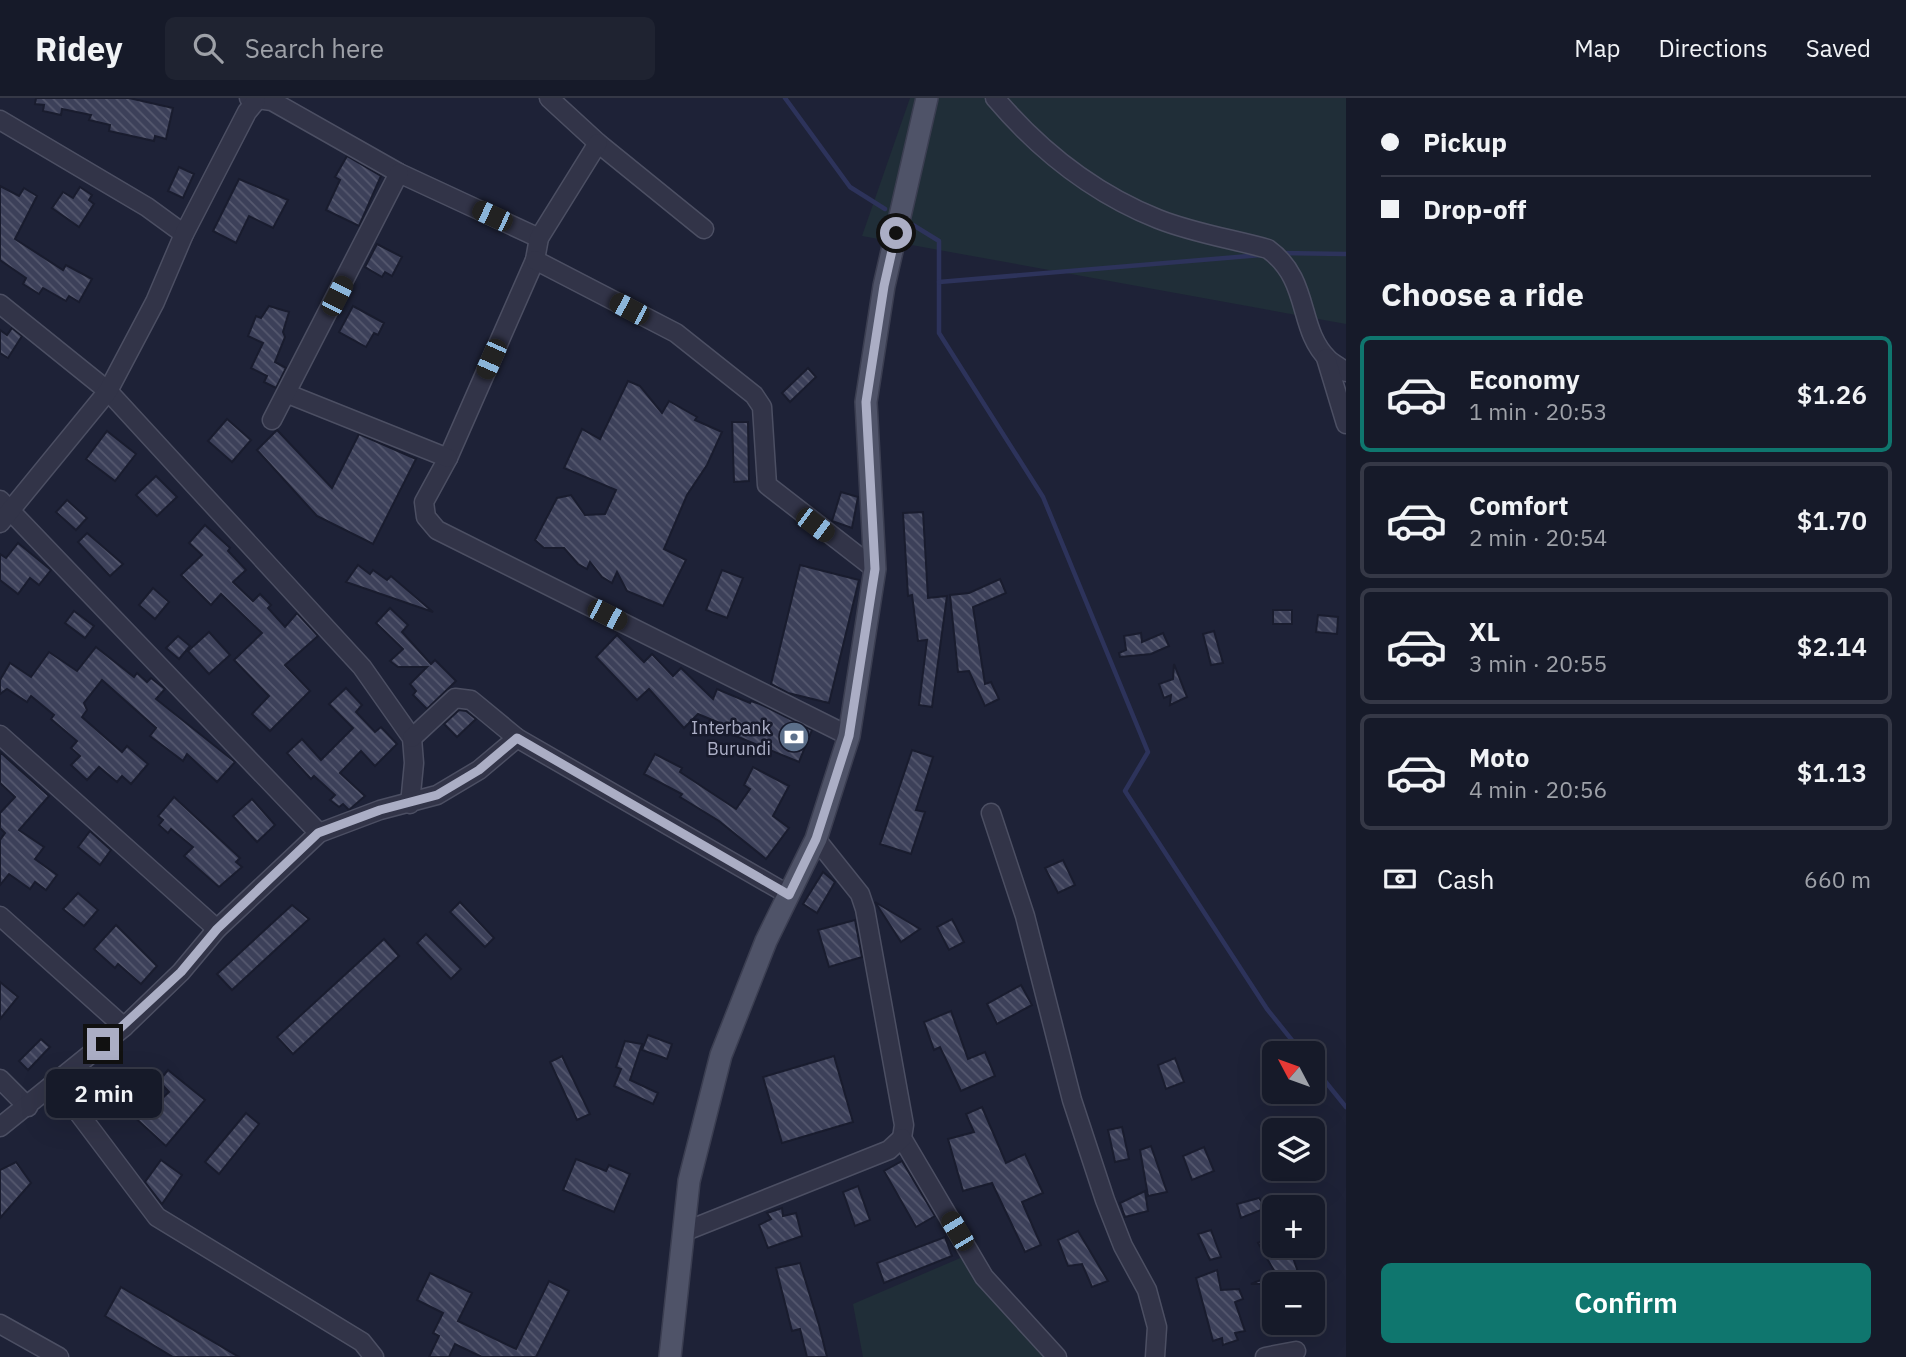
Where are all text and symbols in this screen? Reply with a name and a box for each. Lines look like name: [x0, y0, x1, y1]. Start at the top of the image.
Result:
search box: [165, 17, 655, 80]
text: Ridey: [35, 27, 123, 70]
icon: search: [189, 29, 227, 67]
text: Search here: [245, 31, 384, 65]
text: Map: [1574, 32, 1620, 64]
text: Directions: [1658, 32, 1768, 64]
text: Saved: [1806, 32, 1871, 64]
text: Pickup: [1423, 125, 1507, 159]
text: Drop-off: [1423, 192, 1526, 226]
car: [469, 198, 516, 234]
route start: [880, 217, 912, 249]
car: [319, 273, 356, 319]
text: Choose a ride: [1381, 273, 1584, 315]
car: [606, 290, 653, 328]
car: [473, 336, 510, 382]
text: Economy: [1469, 362, 1580, 396]
icon: car: [1385, 363, 1448, 426]
text: $1.26: [1797, 377, 1867, 411]
text: 1 min · 20:53: [1469, 396, 1607, 426]
text: Comfort: [1469, 488, 1568, 522]
icon: car: [1385, 489, 1448, 552]
text: $1.70: [1797, 503, 1867, 537]
car: [792, 504, 839, 546]
text: 2 min · 20:54: [1469, 522, 1607, 552]
car: [584, 596, 631, 634]
text: XL: [1469, 614, 1500, 648]
icon: car: [1385, 615, 1448, 678]
text: $2.14: [1797, 629, 1867, 663]
text: 3 min · 20:55: [1469, 648, 1607, 678]
place label: Interbank Burundi: [691, 716, 772, 760]
bank icon: Interbank Burundi: [777, 720, 811, 754]
text: Moto: [1469, 740, 1529, 774]
icon: car: [1385, 741, 1448, 804]
text: $1.13: [1797, 755, 1867, 789]
text: 4 min · 20:56: [1469, 774, 1607, 804]
icon: cash: [1381, 860, 1419, 898]
text: Cash: [1437, 862, 1494, 896]
text: 660 m: [1804, 864, 1871, 894]
route end: [87, 1028, 119, 1060]
north arrow: [1262, 1041, 1325, 1104]
map controls: [1262, 1041, 1325, 1335]
callout: 2 min: [45, 1068, 161, 1118]
text: 2 min: [74, 1078, 134, 1108]
button: layers: [1262, 1118, 1325, 1181]
button: +: [1262, 1195, 1325, 1258]
car: [938, 1208, 977, 1254]
button: Confirm: [1381, 1263, 1871, 1343]
button: −: [1262, 1272, 1325, 1335]

